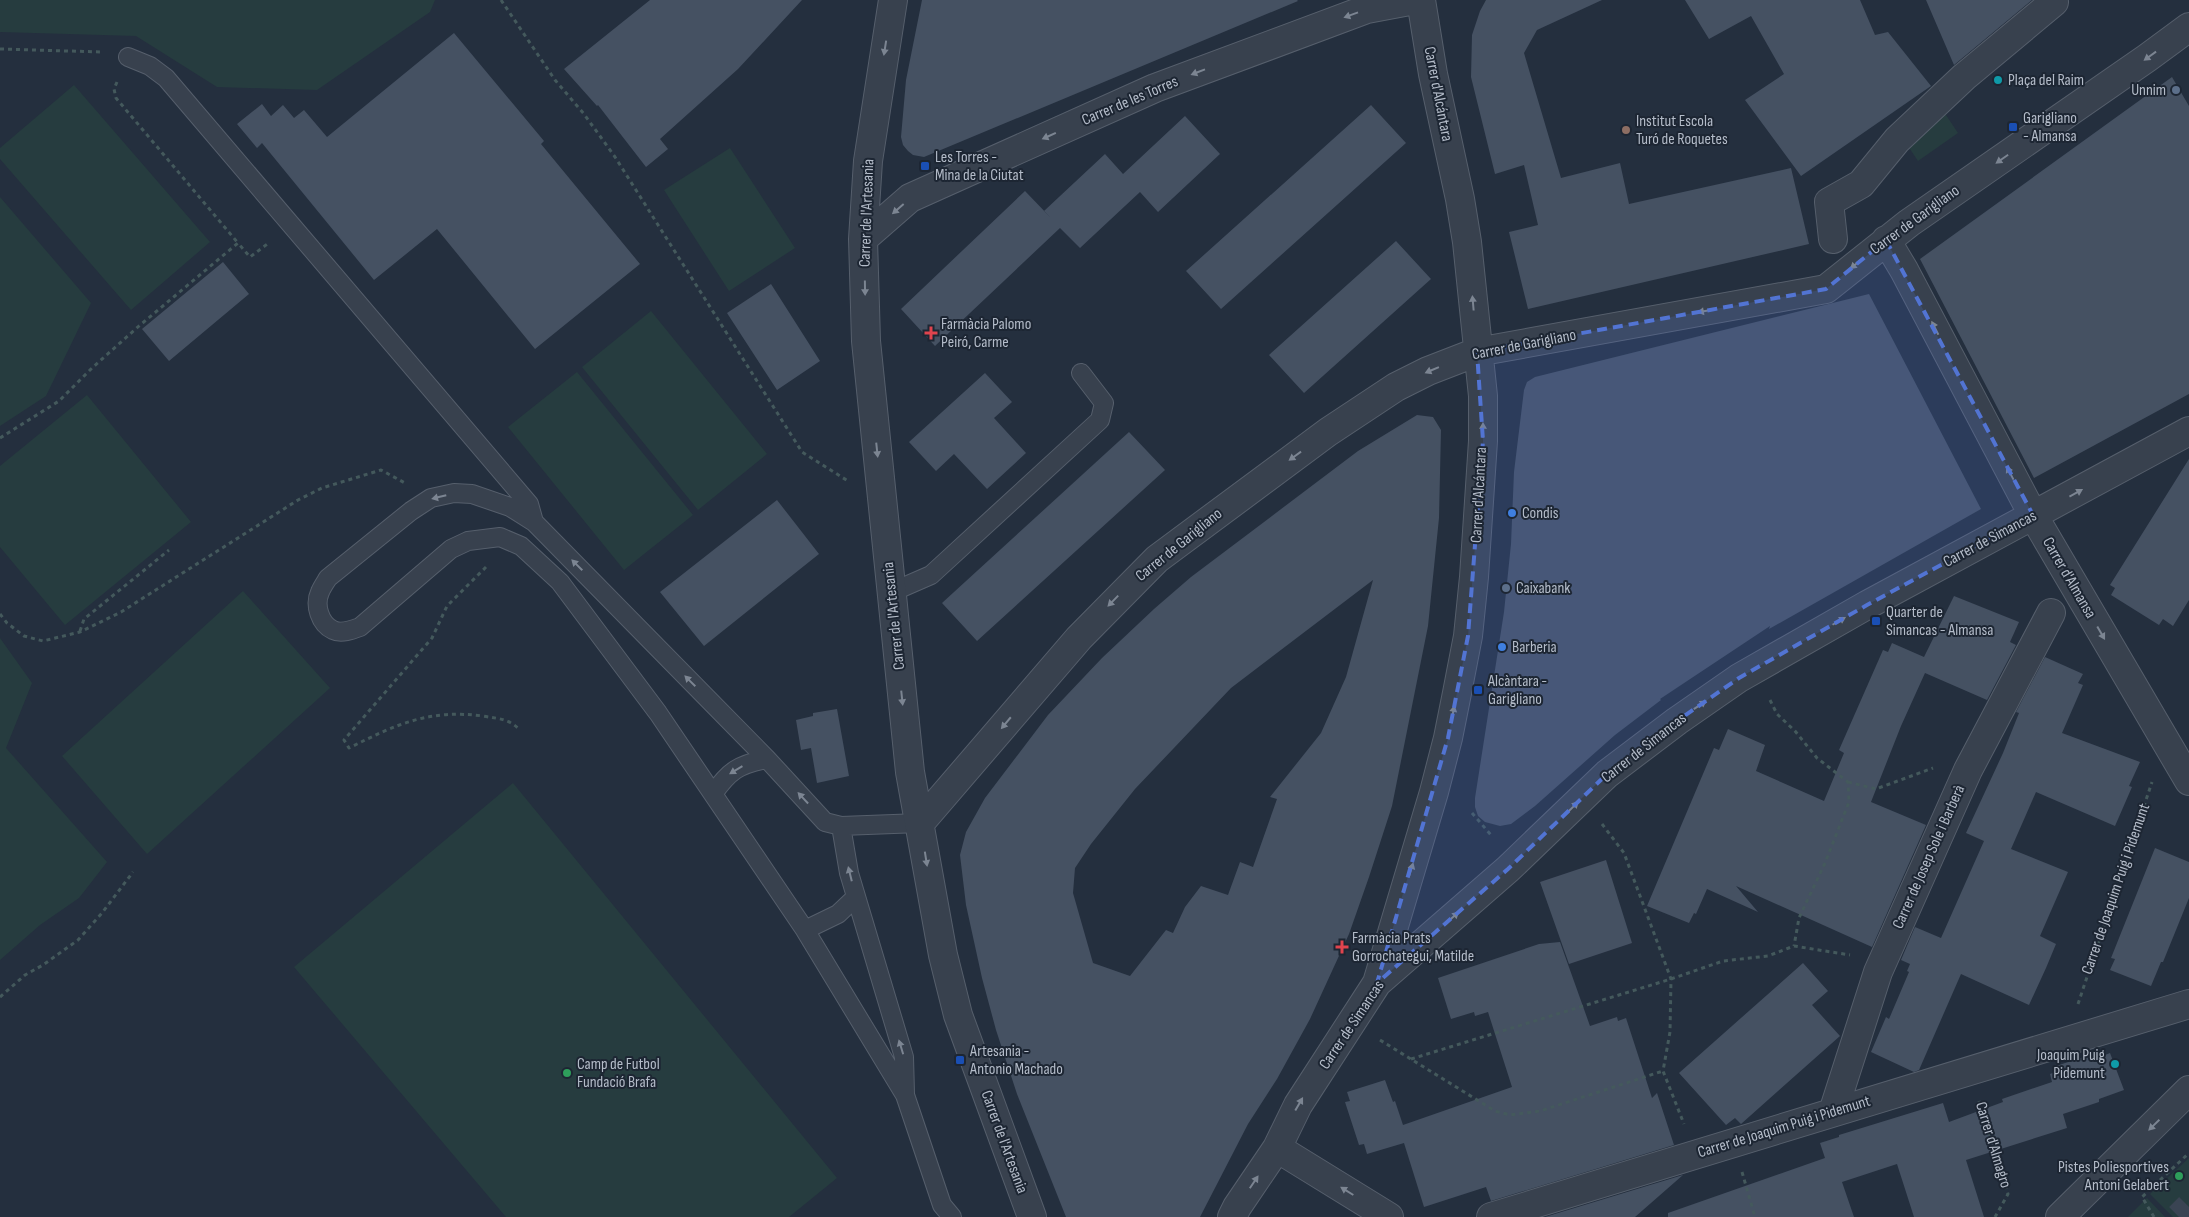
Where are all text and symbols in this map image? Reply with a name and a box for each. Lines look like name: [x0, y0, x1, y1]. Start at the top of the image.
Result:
one-way arrow: [1343, 12, 1358, 20]
one-way arrow: [881, 41, 889, 57]
street label: Carrer d'Alcántara: [1420, 45, 1456, 143]
one-way arrow: [2143, 51, 2157, 61]
one-way arrow: [1190, 68, 1205, 76]
place label: Plaça del Raim: [2008, 71, 2084, 90]
street label: Carrer de les Torres: [1079, 72, 1181, 130]
marker: Plaça del Raim: [1992, 74, 2004, 86]
place label: Unnim: [2131, 81, 2166, 100]
marker: Unnim: [2170, 84, 2182, 96]
place label: Garigliano - Almansa: [2023, 109, 2077, 146]
place label: Institut Escola Turó de Roquetes: [1636, 112, 1728, 149]
marker: Garigliano - Almansa: [2007, 121, 2019, 133]
marker: Institut Escola Turó de Roquetes: [1620, 124, 1632, 136]
one-way arrow: [1042, 132, 1056, 140]
place label: Les Torres - Mina de la Ciutat: [935, 148, 1024, 185]
one-way arrow: [1995, 154, 2009, 164]
street label: Carrer de l'Artesania: [856, 159, 878, 267]
marker: Les Torres - Mina de la Ciutat: [919, 160, 931, 172]
street label: Carrer de Garigliano: [1867, 181, 1963, 259]
one-way arrow: [892, 203, 905, 214]
one-way arrow: [1850, 259, 1863, 270]
one-way arrow: [861, 280, 869, 296]
one-way arrow: [1469, 295, 1477, 311]
one-way arrow: [1697, 307, 1713, 315]
place label: Farmàcia Palomo Peiró, Carme: [941, 315, 1031, 352]
one-way arrow: [1930, 322, 1939, 335]
street label: Carrer de Garigliano: [1470, 326, 1578, 364]
marker: Farmàcia Palomo Peiró, Carme: [925, 327, 937, 339]
one-way arrow: [1425, 366, 1439, 374]
one-way arrow: [1479, 421, 1487, 437]
one-way arrow: [873, 442, 881, 458]
street label: Carrer d'Alcántara: [1467, 446, 1491, 544]
one-way arrow: [1289, 451, 1302, 462]
one-way arrow: [2006, 465, 2014, 480]
one-way arrow: [2069, 489, 2084, 497]
one-way arrow: [432, 493, 447, 501]
street label: Carrer de Garigliano: [1132, 504, 1226, 586]
place label: Condis: [1522, 504, 1559, 523]
street label: Carrer de Simancas: [1940, 506, 2040, 572]
marker: Condis: [1506, 507, 1518, 519]
street label: Carrer d'Almansa: [2038, 534, 2100, 622]
one-way arrow: [571, 559, 583, 571]
street label: Carrer de l'Artesania: [879, 561, 909, 671]
place label: Caixabank: [1516, 579, 1570, 598]
marker: Caixabank: [1500, 582, 1512, 594]
one-way arrow: [1108, 595, 1120, 607]
place label: Quarter de Simancas - Almansa: [1886, 603, 1993, 640]
marker: Quarter de Simancas - Almansa: [1870, 615, 1882, 627]
one-way arrow: [1831, 617, 1846, 625]
one-way arrow: [2097, 627, 2106, 640]
place label: Barberia: [1512, 638, 1557, 657]
marker: Barberia: [1496, 641, 1508, 653]
place label: Alcàntara - Garigliano: [1487, 672, 1547, 709]
one-way arrow: [685, 675, 697, 687]
marker: Alcàntara - Garigliano: [1472, 684, 1484, 696]
one-way arrow: [899, 691, 907, 707]
one-way arrow: [1693, 700, 1706, 710]
one-way arrow: [1450, 704, 1458, 720]
street label: Carrer de Simancas: [1598, 709, 1691, 787]
one-way arrow: [1001, 716, 1012, 729]
one-way arrow: [729, 765, 742, 774]
street label: Carrer de Josep Sole i Barberà: [1889, 782, 1969, 932]
one-way arrow: [797, 793, 809, 805]
one-way arrow: [1567, 801, 1579, 813]
street label: Carrer de Joaquim Puig i Pidemunt: [2078, 801, 2154, 977]
one-way arrow: [922, 851, 930, 867]
one-way arrow: [1408, 862, 1416, 877]
one-way arrow: [846, 867, 854, 882]
one-way arrow: [1447, 911, 1460, 922]
place label: Farmàcia Prats Gorrochategui, Matilde: [1352, 929, 1474, 966]
marker: Farmàcia Prats Gorrochategui, Matilde: [1336, 941, 1348, 953]
street label: Carrer de Simancas: [1315, 977, 1389, 1073]
one-way arrow: [896, 1039, 904, 1054]
place label: Artesania - Antonio Machado: [969, 1042, 1063, 1079]
place label: Joaquim Puig Pidemunt: [2036, 1046, 2105, 1083]
marker: Artesania - Antonio Machado: [954, 1054, 966, 1066]
place label: Camp de Futbol Fundació Brafa: [577, 1055, 660, 1092]
marker: Joaquim Puig Pidemunt: [2109, 1058, 2121, 1070]
marker: Camp de Futbol Fundació Brafa: [561, 1067, 573, 1079]
street label: Carrer de l'Artesania: [977, 1088, 1031, 1196]
street label: Carrer de Joaquim Puig i Pidemunt: [1695, 1092, 1873, 1162]
one-way arrow: [1295, 1097, 1304, 1111]
street label: Carrer d'Almagro: [1971, 1100, 2015, 1190]
one-way arrow: [2148, 1118, 2160, 1130]
place label: Pistes Poliesportives Antoni Gelabert: [2058, 1158, 2169, 1195]
marker: Pistes Poliesportives Antoni Gelabert: [2173, 1170, 2185, 1182]
one-way arrow: [1249, 1175, 1259, 1189]
one-way arrow: [1341, 1187, 1354, 1196]

